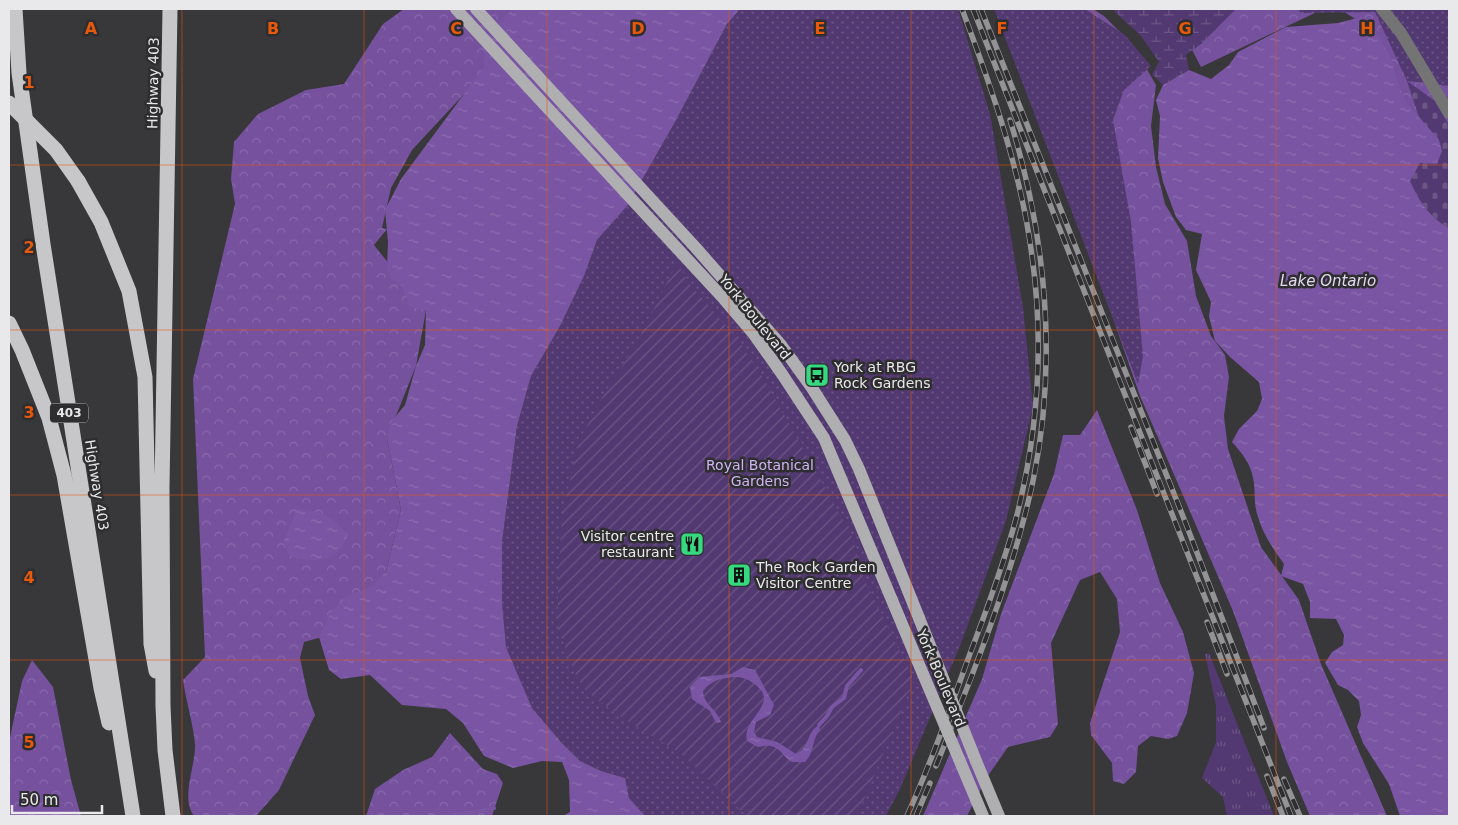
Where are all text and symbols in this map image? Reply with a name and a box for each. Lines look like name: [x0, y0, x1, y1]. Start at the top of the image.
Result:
text: A: [85, 19, 98, 38]
text: B: [267, 19, 279, 38]
text: C: [450, 19, 462, 38]
text: D: [631, 19, 645, 38]
text: E: [815, 19, 825, 38]
text: F: [997, 19, 1007, 38]
text: G: [1178, 19, 1192, 38]
text: H: [1360, 19, 1374, 38]
street label: Highway 403: [144, 37, 162, 129]
text: 1: [23, 73, 35, 92]
text: 2: [23, 238, 35, 257]
street label: York Boulevard: [715, 271, 794, 363]
water label: Lake Ontario: [1280, 272, 1376, 290]
place label: York at RBG Rock Gardens: [833, 359, 931, 391]
bus stop icon: York at RBG Rock Gardens: [804, 362, 830, 388]
text: 3: [23, 403, 35, 422]
road number: 403: [50, 403, 88, 422]
street label: Highway 403: [82, 438, 112, 532]
park label: Royal Botanical Gardens: [706, 457, 814, 489]
place label: Visitor centre restaurant: [581, 528, 675, 560]
restaurant icon: Visitor centre restaurant: [679, 531, 705, 557]
place label: The Rock Garden Visitor Centre: [755, 559, 876, 591]
building icon: The Rock Garden Visitor Centre: [726, 562, 752, 588]
text: 4: [23, 568, 35, 587]
street label: York Boulevard: [913, 626, 969, 729]
text: 5: [23, 733, 35, 752]
scale bar: [12, 782, 102, 814]
text: 50 m: [20, 791, 58, 809]

